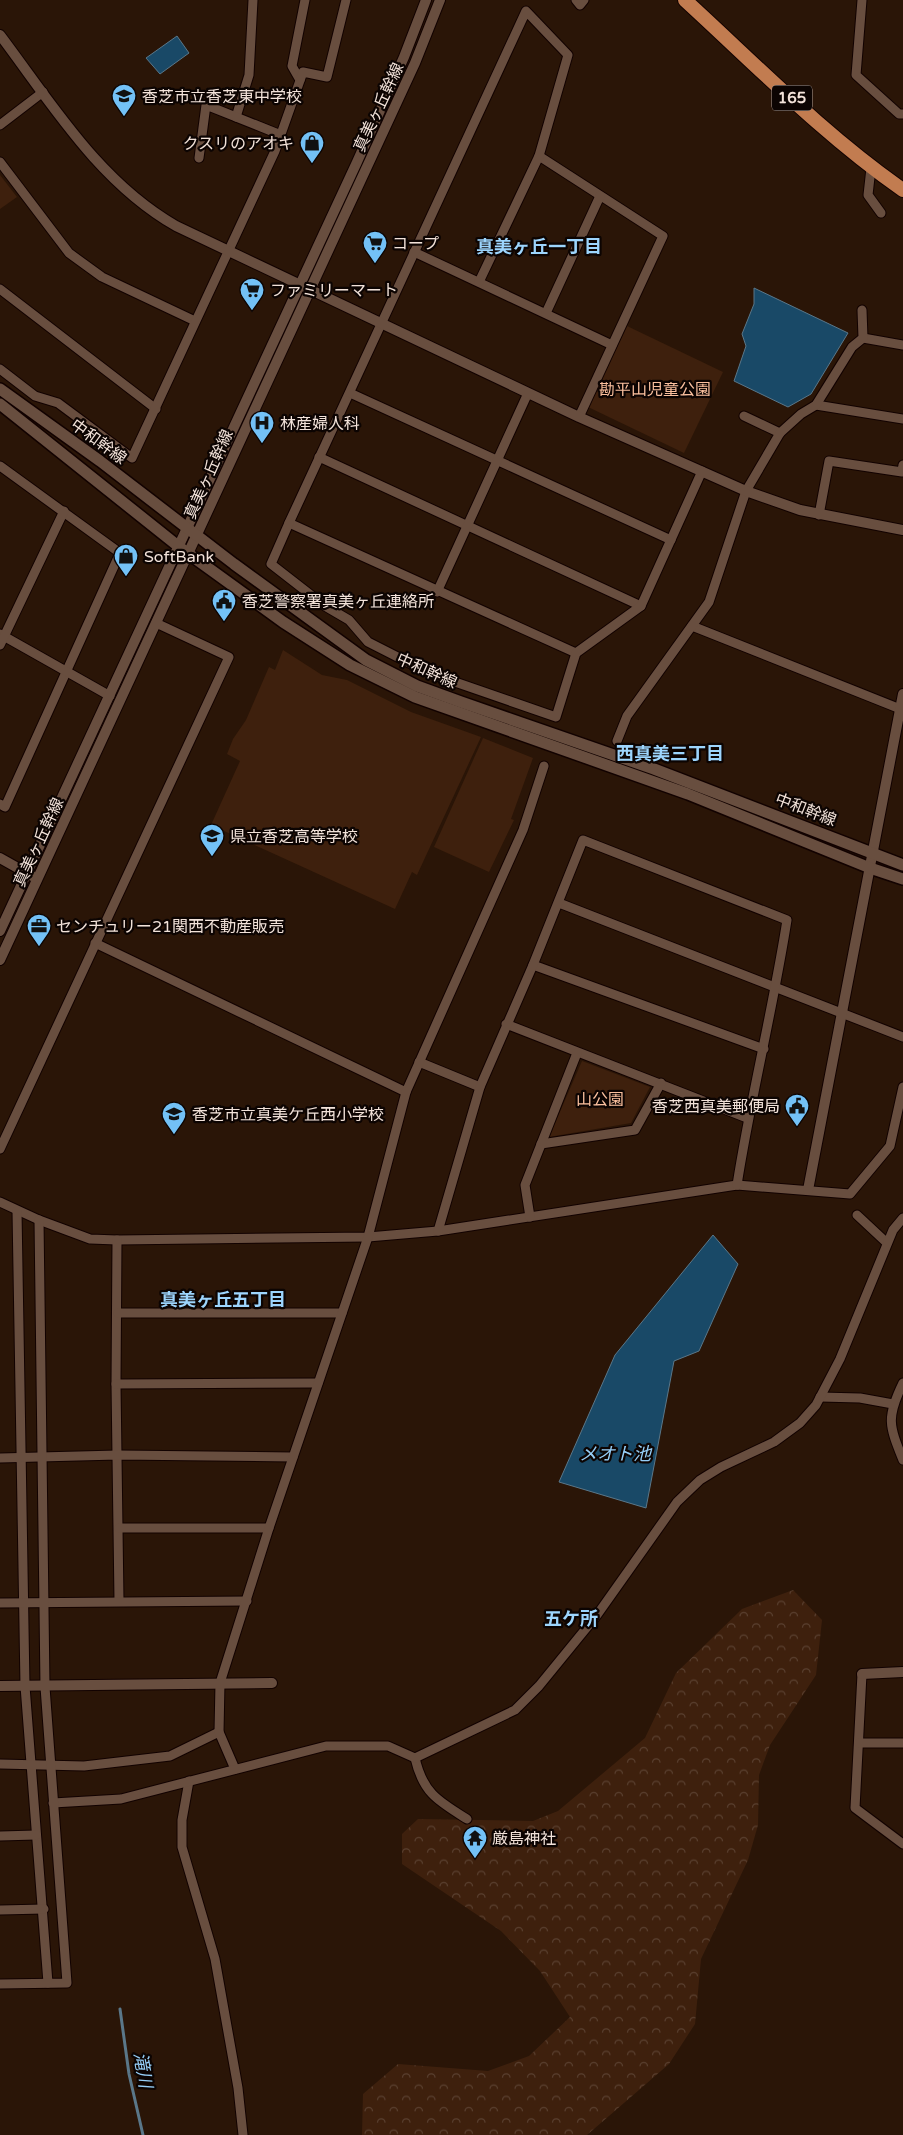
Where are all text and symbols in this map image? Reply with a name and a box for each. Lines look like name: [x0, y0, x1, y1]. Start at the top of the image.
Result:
street label: 真美ヶ丘幹線: [350, 60, 408, 155]
school or university icon: 香芝市立香芝東中学校: [111, 83, 137, 117]
road number: 165: [772, 86, 812, 110]
place label: 香芝市立香芝東中学校: [142, 87, 302, 107]
shop icon: クスリのアオキ: [299, 130, 325, 164]
place label: クスリのアオキ: [182, 134, 294, 154]
supermarket icon: コープ: [362, 230, 388, 264]
place label: コープ: [392, 234, 439, 254]
district label: 真美ヶ丘一丁目: [476, 236, 602, 258]
supermarket icon: ファミリーマート: [239, 277, 265, 311]
place label: ファミリーマート: [270, 281, 398, 301]
park label: 勘平山児童公園: [599, 380, 711, 400]
hospital icon: 林産婦人科: [249, 410, 275, 444]
place label: 林産婦人科: [280, 414, 360, 434]
street label: 中和幹線: [67, 415, 130, 469]
street label: 真美ヶ丘幹線: [180, 426, 238, 522]
shop icon: SoftBank: [113, 543, 139, 577]
place label: SoftBank: [144, 547, 214, 567]
public building icon: 香芝警察署真美ヶ丘連絡所: [211, 588, 237, 622]
place label: 香芝警察署真美ヶ丘連絡所: [242, 592, 434, 612]
street label: 中和幹線: [393, 649, 460, 693]
district label: 西真美三丁目: [616, 743, 724, 765]
street label: 中和幹線: [772, 789, 839, 831]
street label: 真美ヶ丘幹線: [10, 795, 68, 890]
school or university icon: 県立香芝高等学校: [199, 823, 225, 857]
place label: 県立香芝高等学校: [230, 827, 358, 847]
office icon: センチュリー21関西不動産販売: [26, 913, 52, 947]
place label: センチュリー21関西不動産販売: [56, 917, 284, 937]
park label: 山公園: [576, 1090, 624, 1110]
public building icon: 香芝西真美郵便局: [784, 1093, 810, 1127]
place label: 香芝西真美郵便局: [652, 1097, 780, 1117]
school or university icon: 香芝市立真美ケ丘西小学校: [161, 1101, 187, 1135]
place label: 香芝市立真美ケ丘西小学校: [192, 1105, 384, 1125]
district label: 真美ヶ丘五丁目: [160, 1289, 286, 1311]
water label: メオト池: [579, 1443, 653, 1465]
district label: 五ケ所: [544, 1608, 598, 1630]
temple icon: 厳島神社: [462, 1825, 488, 1859]
place label: 厳島神社: [492, 1829, 556, 1849]
water label: 滝川: [129, 2050, 157, 2092]

